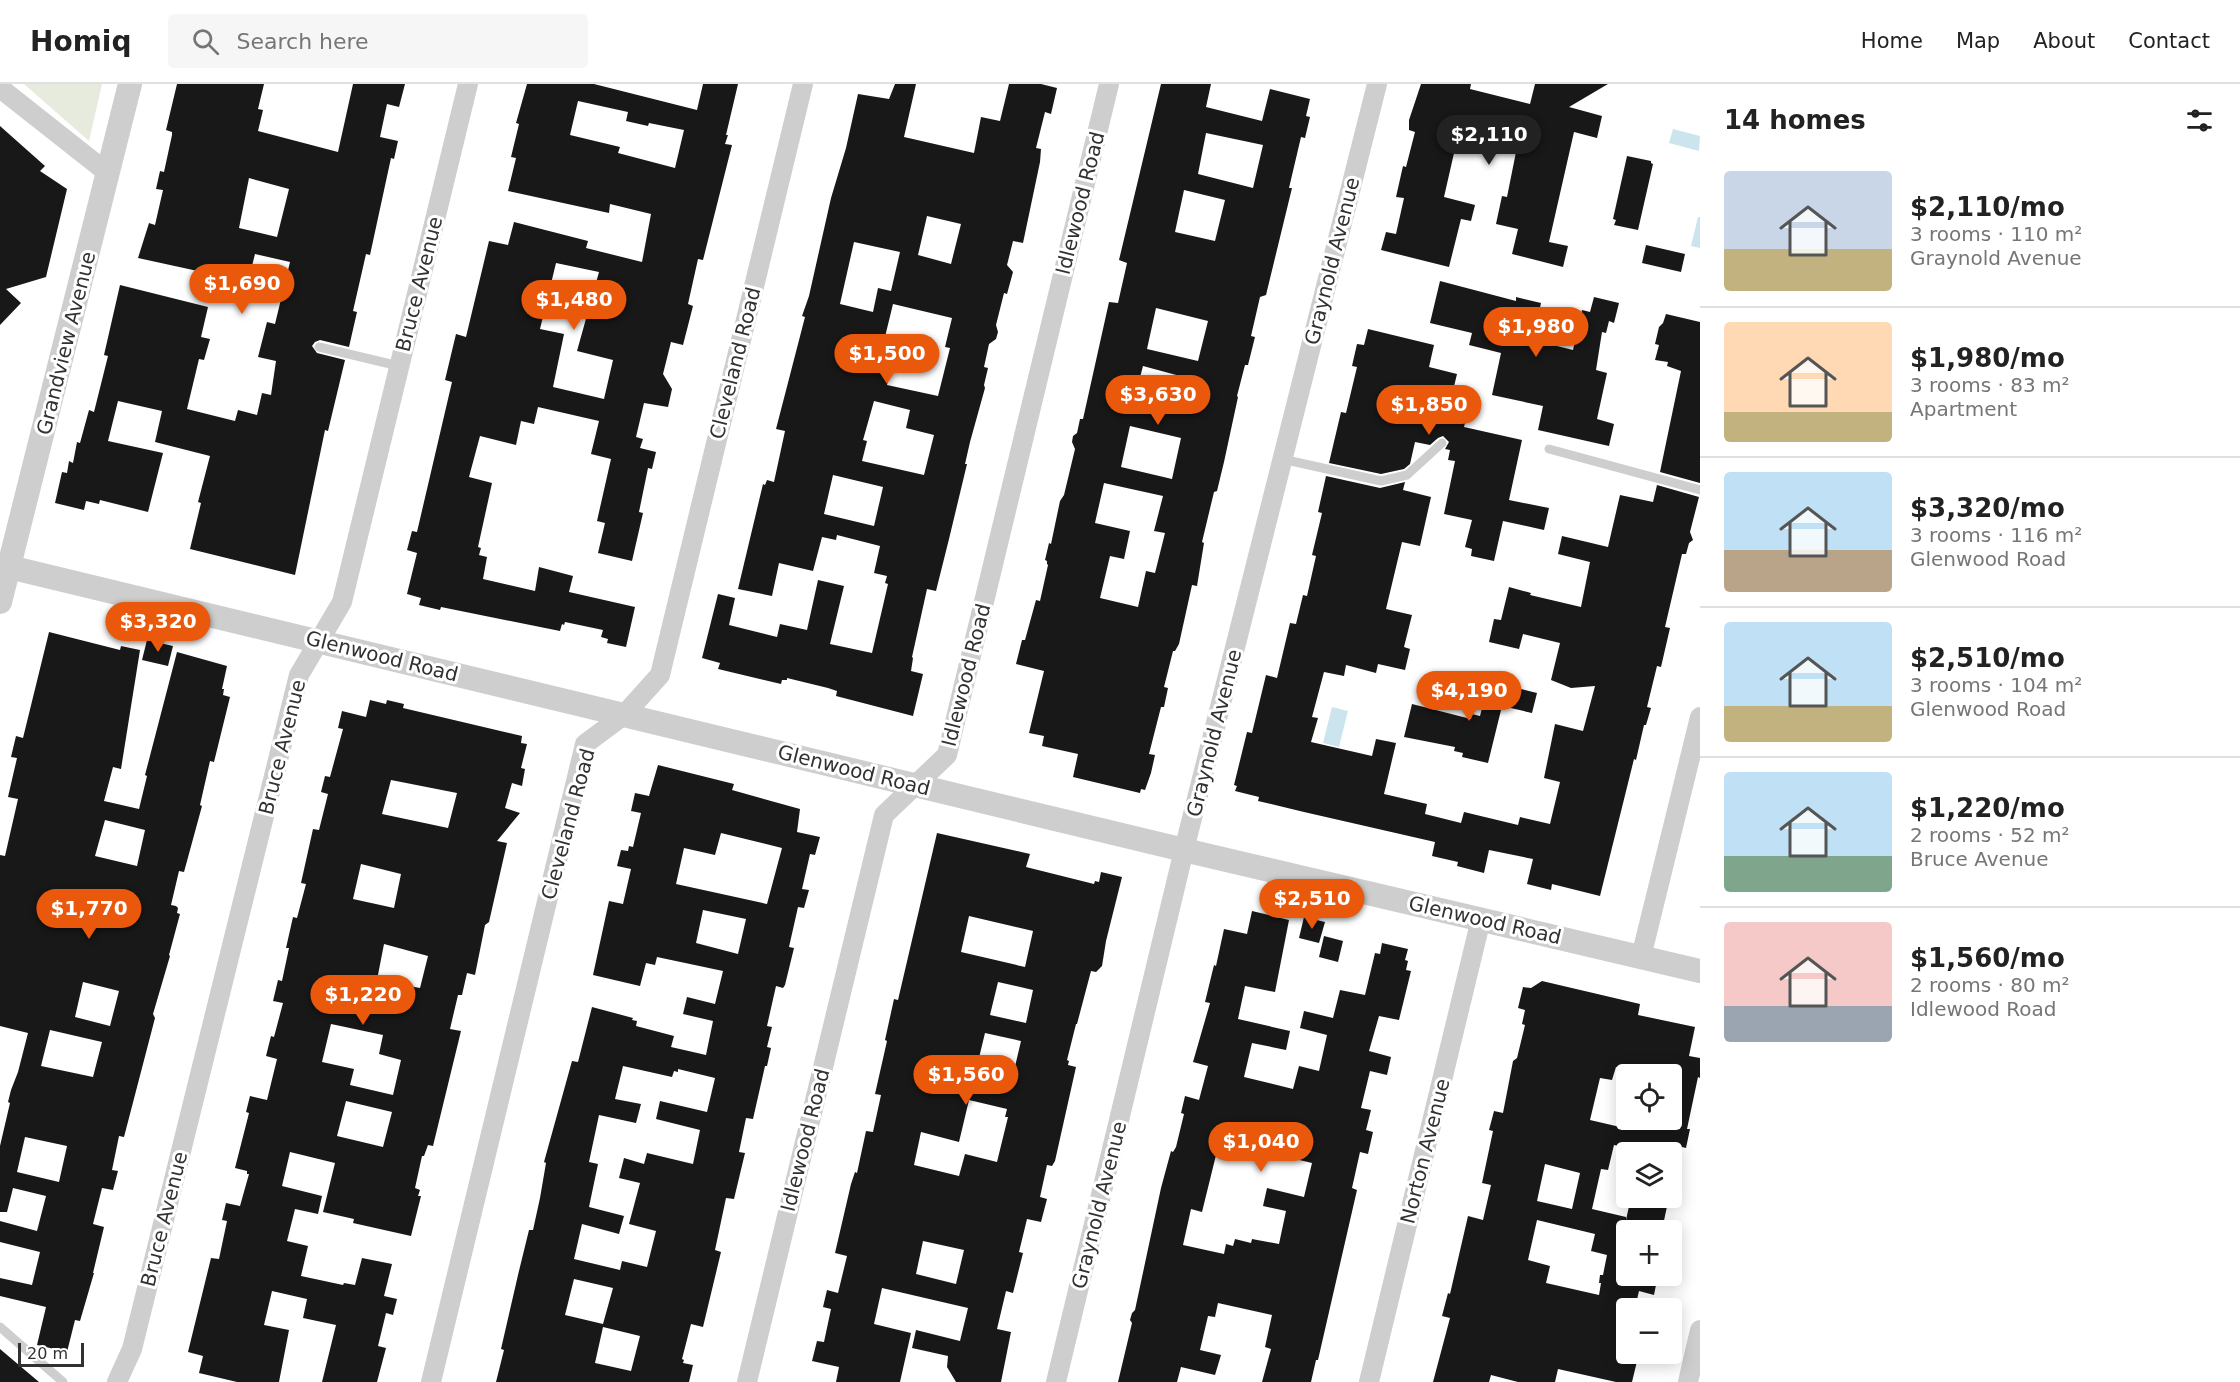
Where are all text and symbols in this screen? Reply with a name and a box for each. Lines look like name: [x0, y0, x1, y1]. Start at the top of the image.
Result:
search box: [168, 14, 588, 68]
text: Homiq: [30, 25, 132, 58]
icon: search: [189, 25, 222, 58]
text: Search here: [237, 29, 369, 54]
text: Home: [1861, 29, 1923, 53]
text: Map: [1956, 29, 2000, 53]
text: About: [2033, 29, 2095, 53]
text: Contact: [2128, 29, 2210, 53]
icon: filters: [2183, 104, 2216, 137]
text: 14 homes: [1724, 105, 1866, 135]
pin: $2,110: [1440, 115, 1538, 166]
text: $2,110: [1450, 122, 1528, 146]
street label: Idlewood Road: [1051, 129, 1109, 277]
street label: Graynold Avenue: [1300, 175, 1364, 347]
text: $2,110/mo: [1910, 192, 2065, 222]
icon: home: [1772, 195, 1844, 267]
street label: Bruce Avenue: [391, 214, 447, 354]
text: 3 rooms · 110 m²: [1910, 222, 2082, 246]
text: Graynold Avenue: [1910, 246, 2082, 270]
street label: Grandview Avenue: [32, 249, 100, 437]
pin: $1,690: [193, 264, 291, 315]
text: $1,690: [203, 271, 281, 295]
pin: $1,480: [525, 280, 623, 331]
street label: Cleveland Road: [705, 285, 765, 441]
text: $1,480: [535, 287, 613, 311]
pin: $1,980: [1487, 307, 1585, 358]
text: $1,980: [1497, 314, 1575, 338]
pin: $1,500: [838, 334, 936, 385]
text: $1,500: [848, 341, 926, 365]
text: $1,980/mo: [1910, 343, 2065, 373]
icon: home: [1772, 346, 1844, 418]
text: 3 rooms · 83 m²: [1910, 373, 2070, 397]
pin: $3,630: [1109, 375, 1207, 426]
text: $3,630: [1119, 382, 1197, 406]
pin: $1,850: [1380, 385, 1478, 436]
text: $1,850: [1390, 392, 1468, 416]
text: Apartment: [1910, 397, 2017, 421]
text: $3,320/mo: [1910, 493, 2065, 523]
icon: home: [1772, 496, 1844, 568]
text: 3 rooms · 116 m²: [1910, 523, 2082, 547]
text: Glenwood Road: [1910, 547, 2066, 571]
street label: Idlewood Road: [937, 601, 995, 749]
pin: $3,320: [109, 602, 207, 653]
text: $3,320: [119, 609, 197, 633]
street label: Glenwood Road: [303, 625, 461, 687]
text: $2,510/mo: [1910, 643, 2065, 673]
icon: home: [1772, 646, 1844, 718]
street label: Graynold Avenue: [1182, 647, 1246, 819]
pin: $4,190: [1420, 671, 1518, 722]
text: 3 rooms · 104 m²: [1910, 673, 2082, 697]
street label: Bruce Avenue: [254, 677, 310, 817]
text: $4,190: [1430, 678, 1508, 702]
text: Glenwood Road: [1910, 697, 2066, 721]
street label: Glenwood Road: [775, 739, 933, 801]
street label: Cleveland Road: [536, 746, 600, 902]
text: $1,220/mo: [1910, 793, 2065, 823]
icon: home: [1772, 796, 1844, 868]
text: 2 rooms · 52 m²: [1910, 823, 2070, 847]
text: Bruce Avenue: [1910, 847, 2049, 871]
pin: $2,510: [1263, 879, 1361, 930]
text: $2,510: [1273, 886, 1351, 910]
pin: $1,770: [40, 889, 138, 940]
street label: Glenwood Road: [1406, 891, 1564, 949]
text: $1,770: [50, 896, 128, 920]
text: $1,560/mo: [1910, 943, 2065, 973]
icon: home: [1772, 946, 1844, 1018]
text: 2 rooms · 80 m²: [1910, 973, 2070, 997]
pin: $1,220: [314, 975, 412, 1026]
text: $1,220: [324, 982, 402, 1006]
text: Idlewood Road: [1910, 997, 2057, 1021]
pin: $1,560: [917, 1055, 1015, 1106]
text: $1,560: [927, 1062, 1005, 1086]
map controls: [1616, 1064, 1682, 1364]
button: locate: [1616, 1064, 1682, 1130]
street label: Idlewood Road: [776, 1066, 834, 1214]
street label: Norton Avenue: [1395, 1076, 1455, 1226]
street label: Graynold Avenue: [1067, 1119, 1131, 1291]
pin: $1,040: [1212, 1122, 1310, 1173]
text: $1,040: [1222, 1129, 1300, 1153]
button: layers: [1616, 1142, 1682, 1208]
street label: Bruce Avenue: [136, 1149, 192, 1289]
button: +: [1616, 1220, 1682, 1286]
button: −: [1616, 1298, 1682, 1364]
scale bar: [18, 1340, 84, 1368]
text: 20 m: [27, 1344, 68, 1363]

